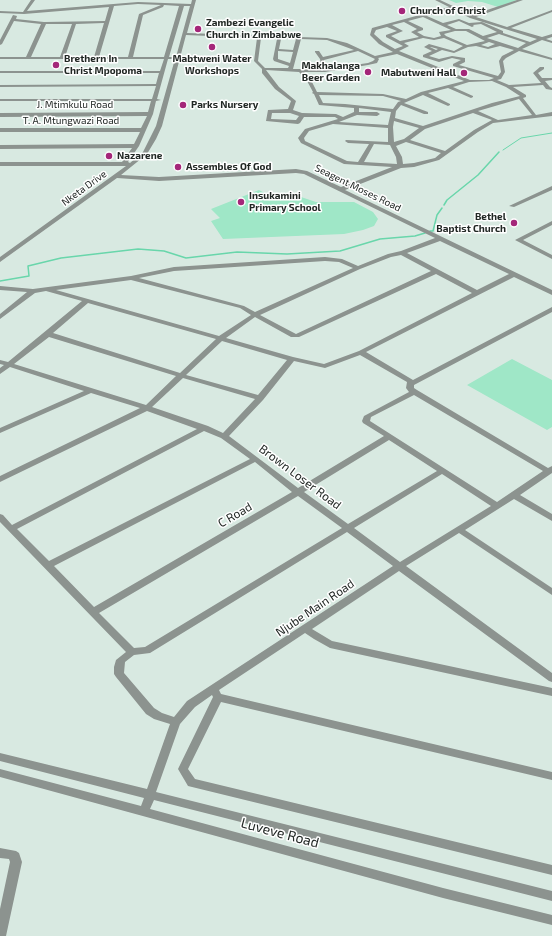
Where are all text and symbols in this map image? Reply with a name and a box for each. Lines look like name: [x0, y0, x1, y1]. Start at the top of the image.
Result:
place label: Church of Christ: [410, 5, 486, 17]
marker: Church of Christ: [397, 6, 407, 16]
place label: Zambezi Evangelic Church in Zimbabwe: [206, 17, 301, 40]
marker: Zambezi Evangelic Church in Zimbabwe: [193, 24, 203, 34]
marker: Mabtweni Water Workshops: [207, 42, 217, 52]
place label: Brethern In Christ Mpopoma: [64, 53, 142, 76]
place label: Mabtweni Water Workshops: [172, 53, 252, 76]
marker: Brethern In Christ Mpopoma: [51, 60, 61, 70]
place label: Makhalanga Beer Garden: [301, 60, 360, 84]
marker: Makhalanga Beer Garden: [363, 67, 373, 77]
place label: Mabutweni Hall: [381, 67, 456, 79]
marker: Mabutweni Hall: [459, 68, 469, 78]
street label: J. Mtimkulu Road: [37, 99, 113, 111]
place label: Parks Nursery: [191, 99, 258, 111]
marker: Parks Nursery: [178, 100, 188, 110]
street label: T. A. Mtungwazi Road: [23, 115, 119, 127]
place label: Nazarene: [117, 150, 162, 162]
marker: Nazarene: [104, 151, 114, 161]
place label: Assembles Of God: [186, 161, 271, 173]
marker: Assembles Of God: [173, 162, 183, 172]
street label: Seagent Moses Road: [313, 162, 403, 214]
street label: Nketa Drive: [59, 168, 109, 208]
place label: Insukamini Primary School: [249, 190, 321, 214]
marker: Insukamini Primary School: [236, 197, 246, 207]
place label: Bethel Baptist Church: [436, 211, 506, 234]
marker: Bethel Baptist Church: [509, 218, 519, 228]
street label: Brown Loser Road: [256, 441, 344, 513]
street label: C Road: [215, 499, 255, 531]
street label: Njube Main Road: [273, 576, 357, 640]
street label: Luveve Road: [239, 815, 321, 851]

